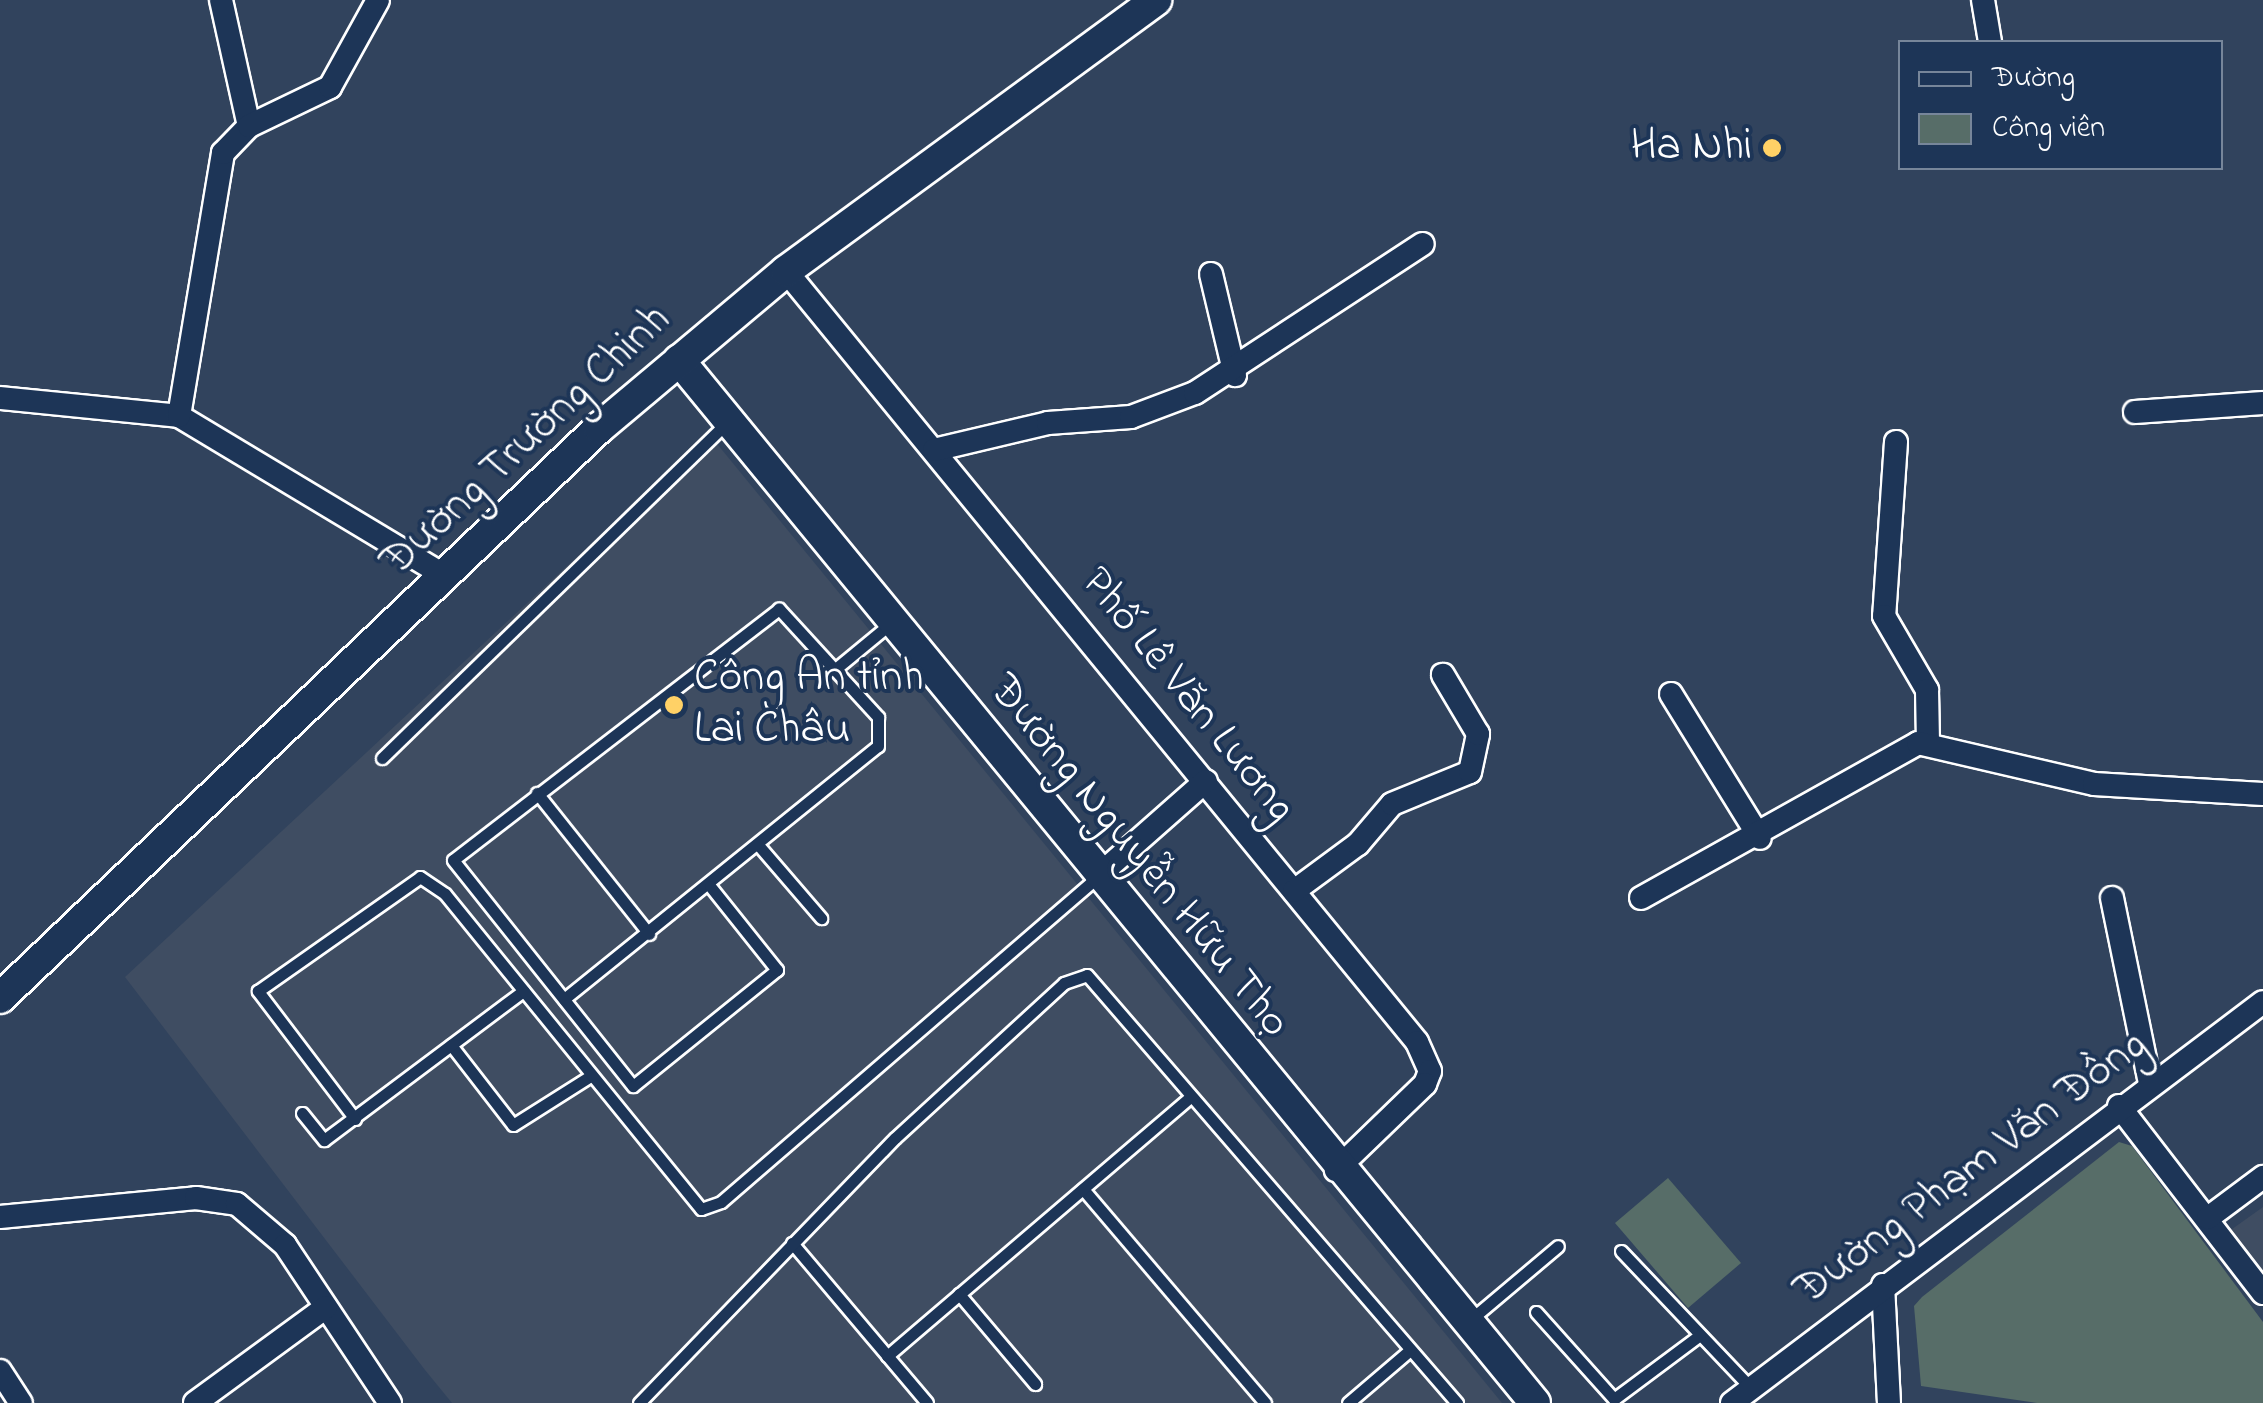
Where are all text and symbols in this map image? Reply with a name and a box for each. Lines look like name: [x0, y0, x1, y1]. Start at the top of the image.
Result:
legend: [1898, 40, 2223, 170]
text: Đường: [1992, 57, 2075, 101]
text: Công viên: [1992, 107, 2105, 151]
place label: Ha Nhi: [1630, 121, 1752, 175]
marker: Ha Nhi: [1761, 137, 1783, 159]
street label: Đường Trường Chinh: [371, 294, 683, 590]
street label: Phố Lê Văn Lương: [1068, 557, 1306, 835]
place label: Công An tỉnh Lai Châu: [694, 652, 924, 758]
street label: Đường Nguyễn Hữu Thọ: [975, 665, 1301, 1049]
marker: Công An tỉnh Lai Châu: [663, 694, 685, 716]
street label: Đường Phạm Văn Đồng: [1785, 1019, 2159, 1319]

